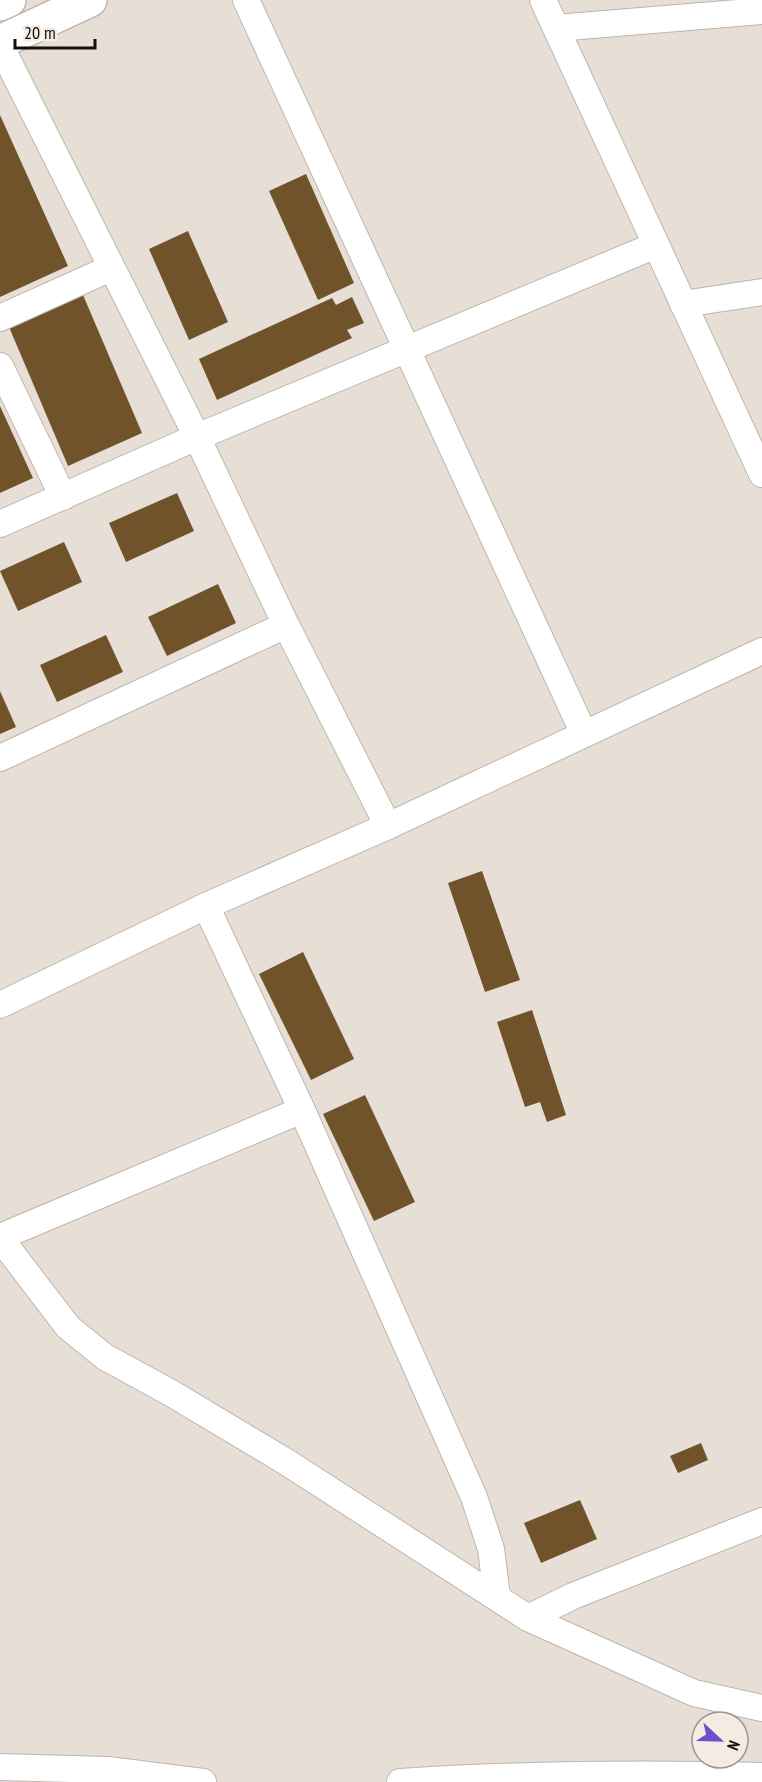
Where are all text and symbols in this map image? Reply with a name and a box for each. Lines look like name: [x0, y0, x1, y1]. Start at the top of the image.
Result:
scale bar: [15, 12, 94, 50]
text: 20 m: [24, 21, 56, 44]
north arrow: [690, 1710, 750, 1770]
text: N: [723, 1738, 745, 1753]

